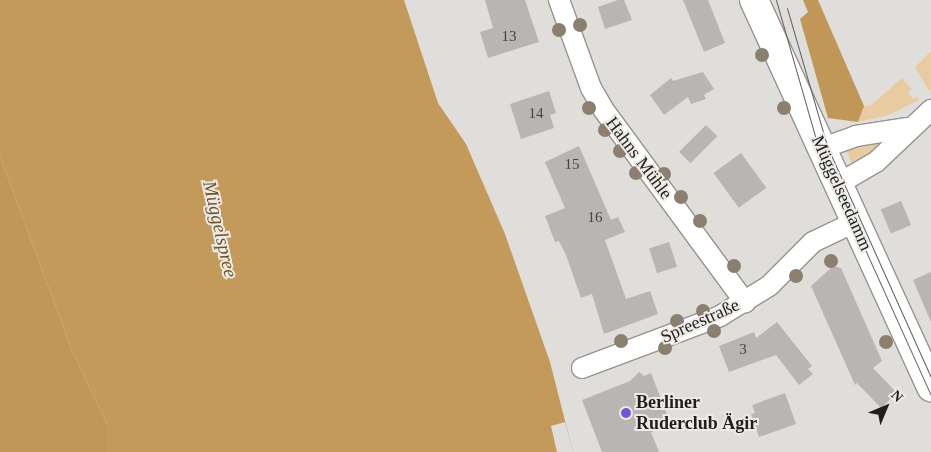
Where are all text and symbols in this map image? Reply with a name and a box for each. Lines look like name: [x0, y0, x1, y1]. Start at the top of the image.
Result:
house number: 13: [502, 28, 516, 46]
house number: 14: [528, 105, 544, 123]
street label: Hahns Mühle: [601, 113, 677, 203]
street label: Müggelseedamm: [807, 132, 877, 254]
house number: 15: [564, 156, 580, 174]
water label: Müggelspree: [198, 178, 242, 280]
house number: 16: [588, 209, 602, 227]
street label: Spreestraße: [657, 294, 743, 348]
house number: 3: [739, 341, 747, 359]
north arrow: [861, 382, 911, 432]
text: N: [888, 387, 906, 405]
place label: Berliner Ruderclub Ägir: [636, 392, 757, 434]
marker: Berliner Ruderclub Ägir: [620, 407, 632, 419]

